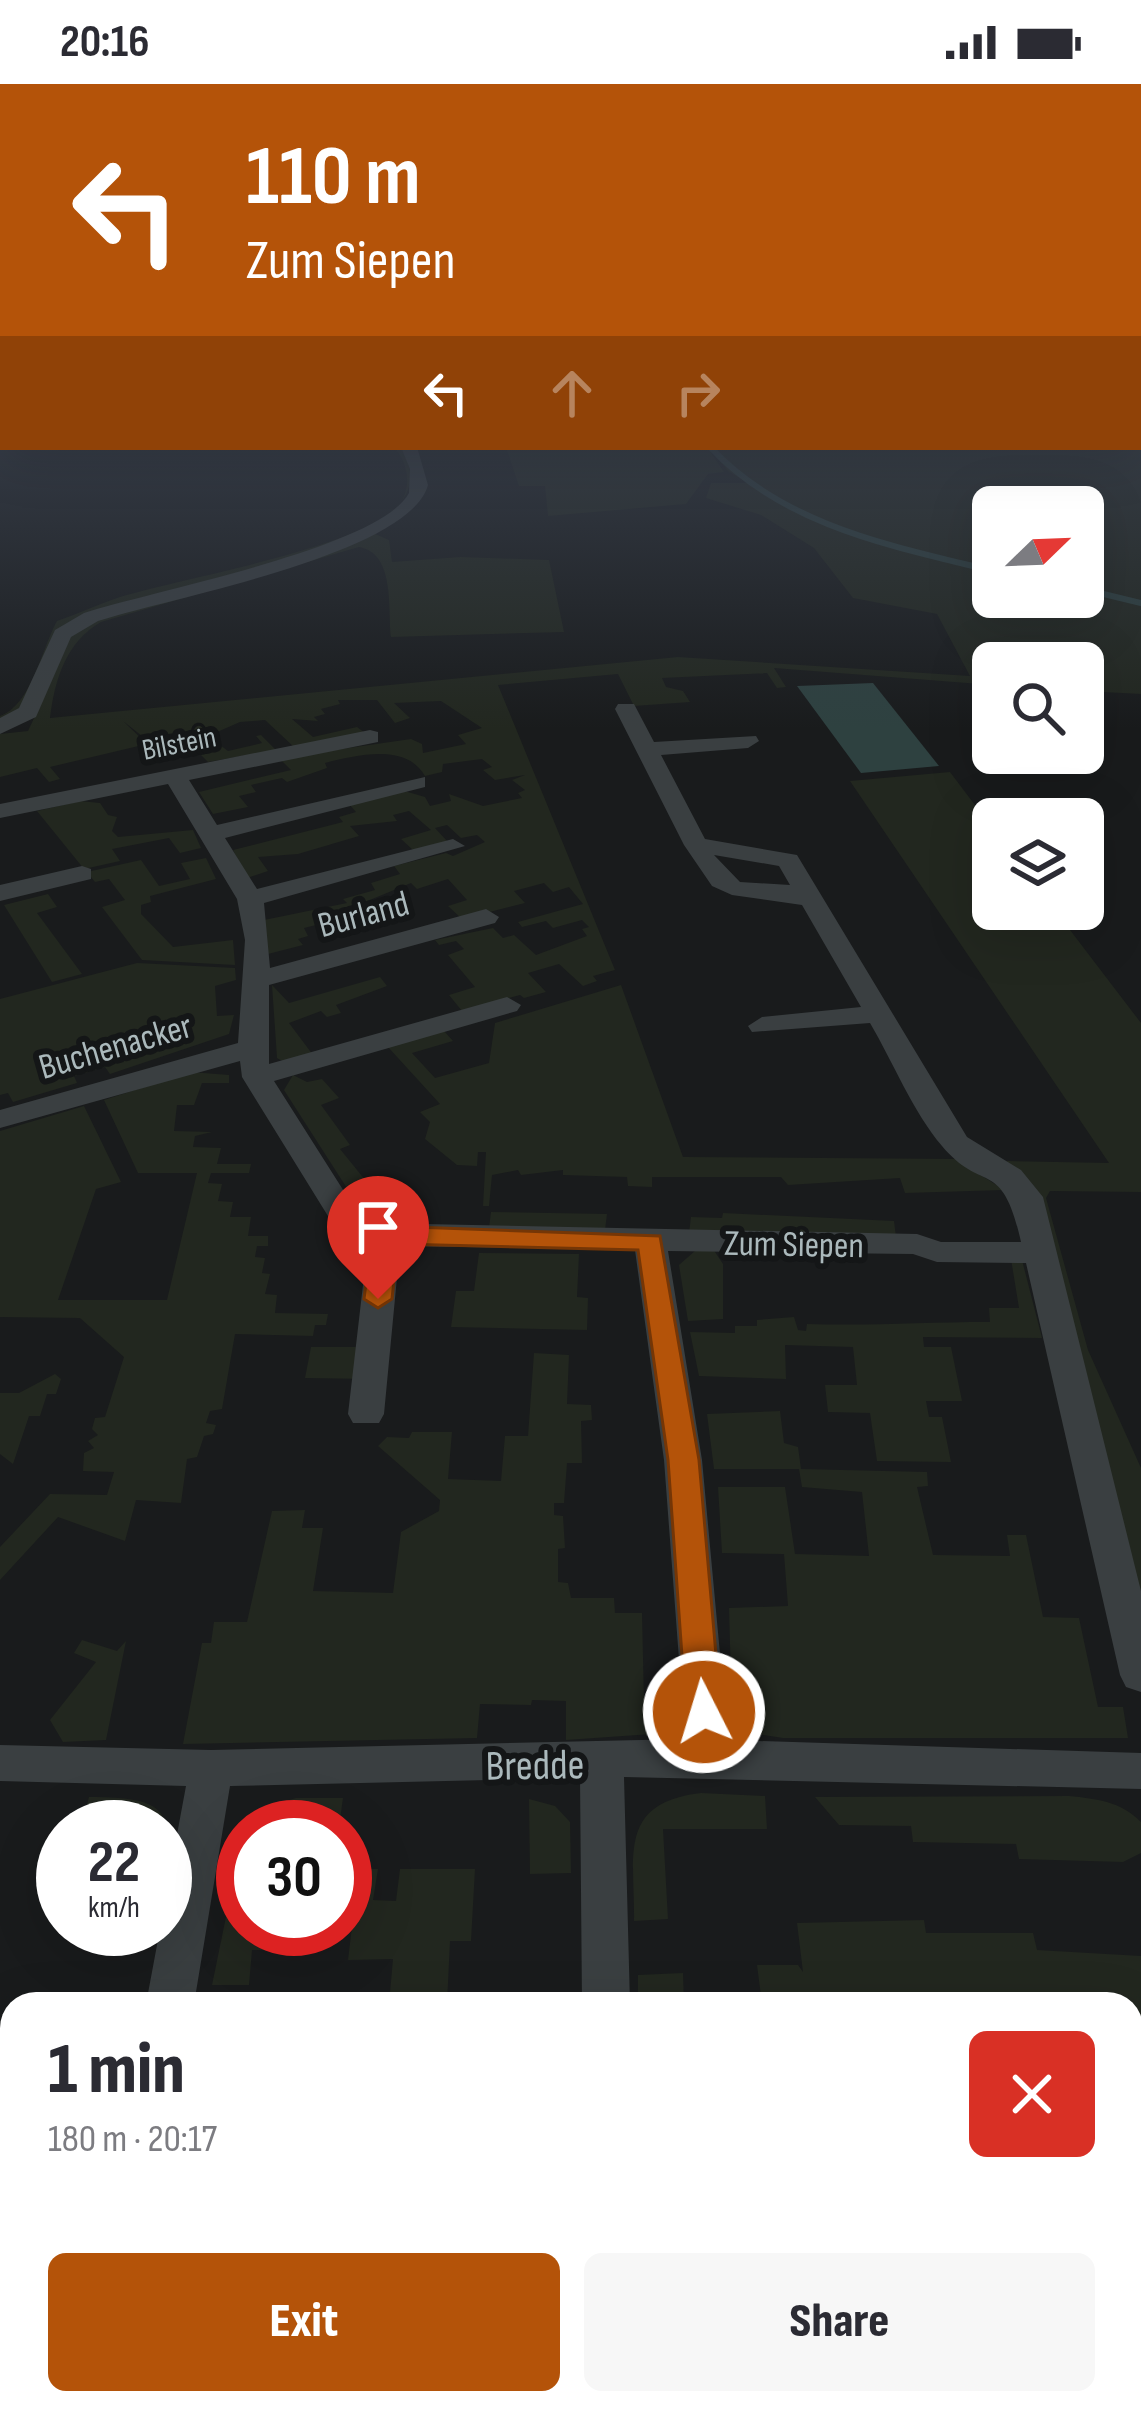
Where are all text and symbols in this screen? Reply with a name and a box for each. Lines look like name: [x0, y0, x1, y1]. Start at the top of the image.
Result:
text: 20:16: [60, 15, 149, 70]
text: 110 m: [246, 127, 421, 228]
icon: left: [48, 132, 204, 288]
text: Zum Siepen: [246, 229, 456, 294]
icon: left: [413, 360, 479, 426]
icon: ahead: [539, 360, 605, 426]
icon: right: [665, 360, 731, 426]
north arrow: [972, 486, 1104, 618]
map controls: [972, 486, 1104, 930]
button: search: [972, 642, 1104, 774]
street label: Bilstein: [139, 719, 219, 769]
button: layers: [972, 798, 1104, 930]
street label: Burland: [313, 883, 414, 948]
street label: Buchenacker: [34, 1005, 197, 1090]
pin: [327, 1176, 429, 1299]
icon: arrive: [345, 1194, 411, 1260]
street label: Zum Siepen: [724, 1223, 864, 1268]
position arrow: [641, 1649, 767, 1775]
street label: Bredde: [485, 1740, 585, 1793]
speed limit sign: 30: [216, 1800, 372, 1956]
text: 22: [88, 1827, 140, 1899]
text: km/h: [88, 1890, 140, 1926]
text: 1 min: [48, 2027, 185, 2114]
button: close: [969, 2031, 1095, 2157]
text: 180 m · 20:17: [48, 2116, 217, 2163]
button: Exit: [48, 2253, 560, 2391]
button: Share: [584, 2253, 1095, 2391]

